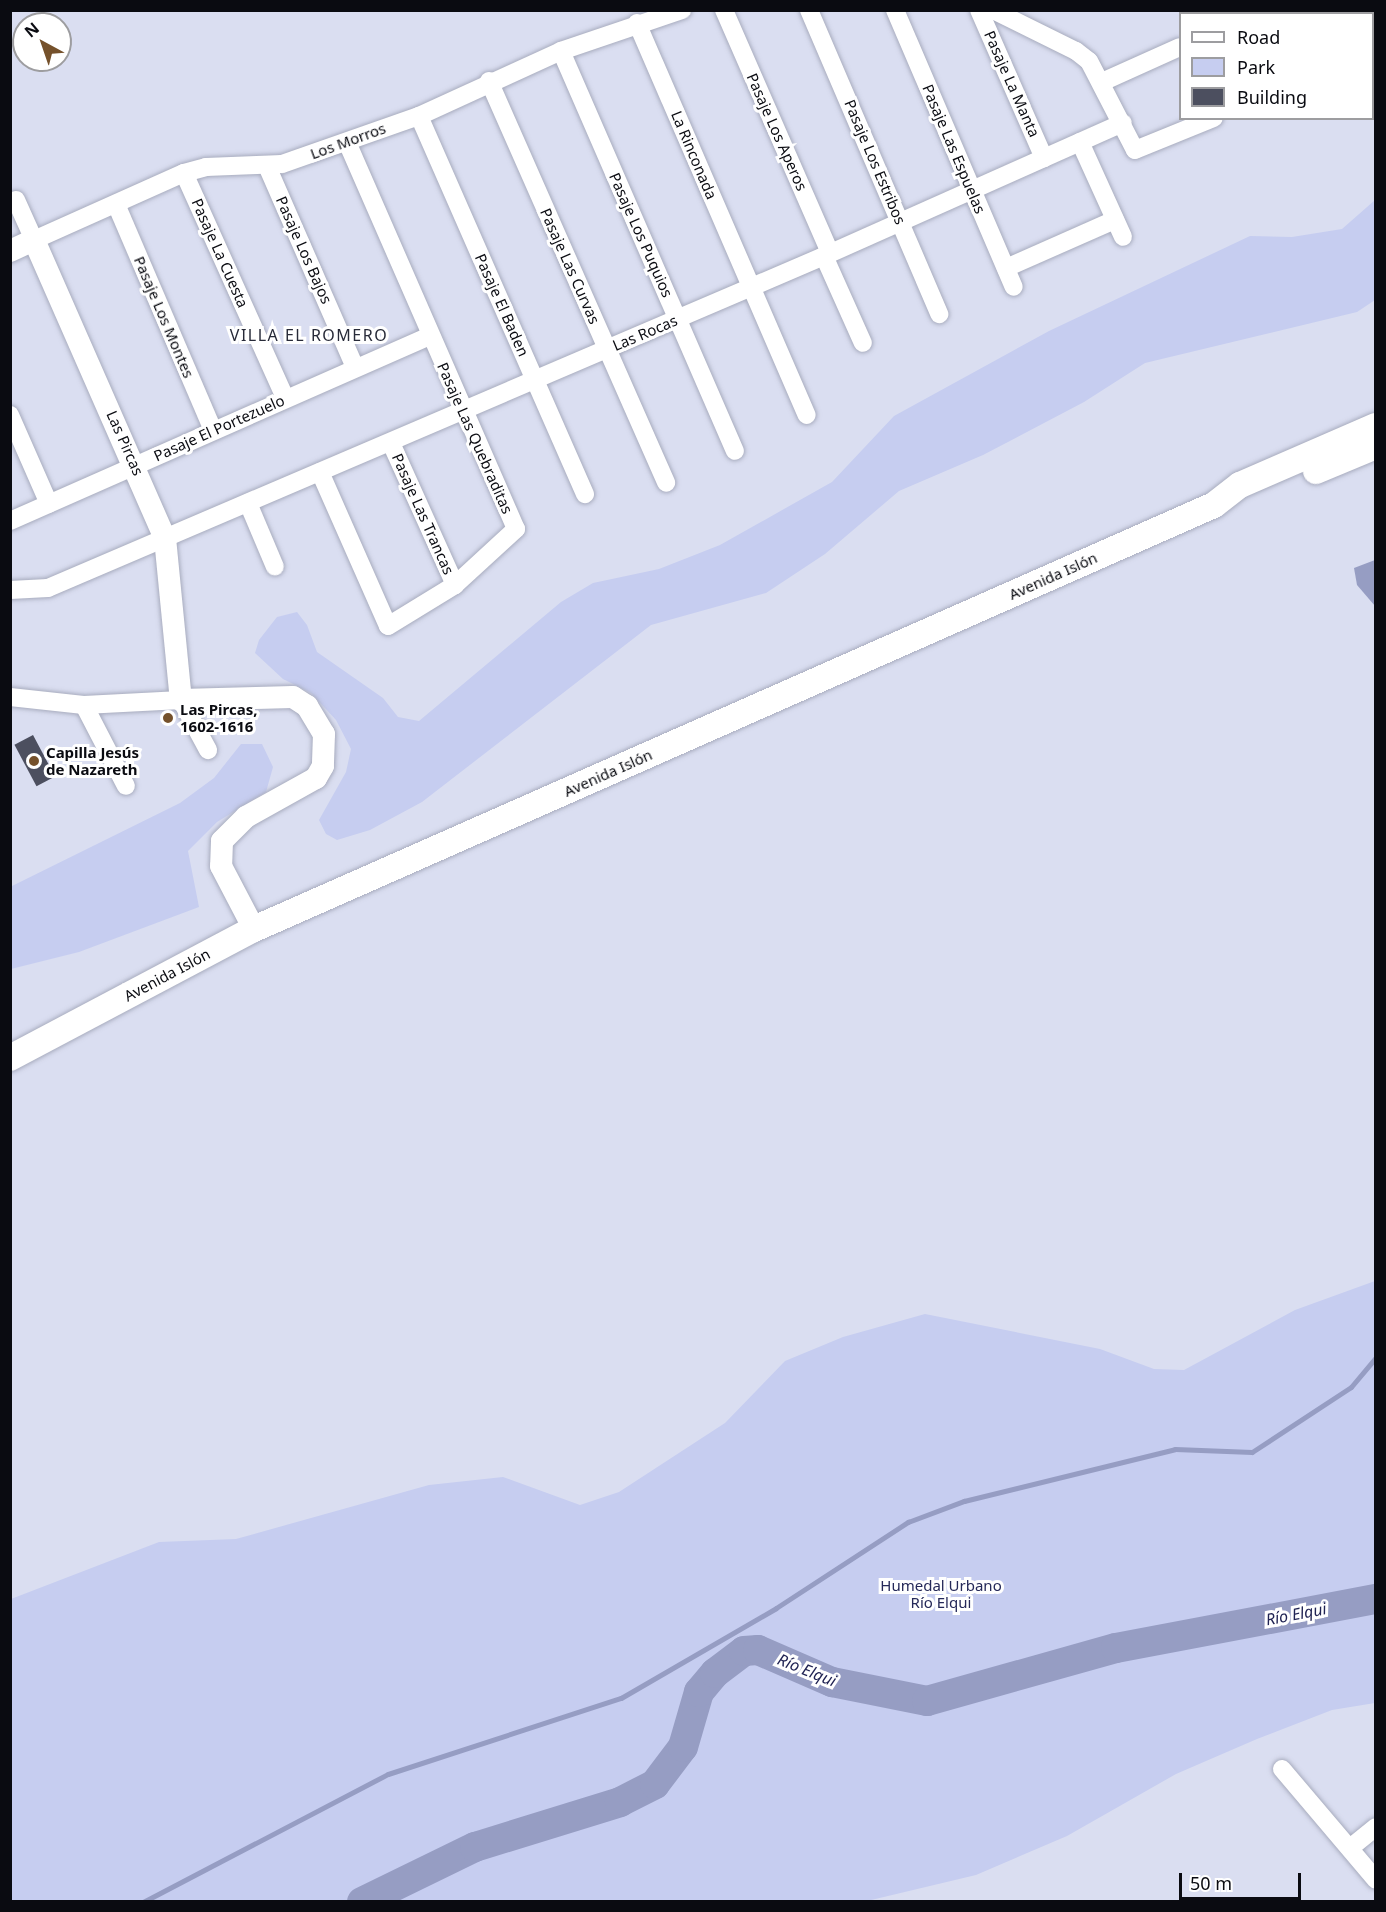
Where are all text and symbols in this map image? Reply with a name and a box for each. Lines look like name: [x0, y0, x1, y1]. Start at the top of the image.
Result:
north arrow: [12, 12, 72, 72]
legend: [1179, 12, 1374, 120]
text: N: [20, 17, 44, 42]
text: Road: [1237, 25, 1280, 49]
street label: Pasaje La Manta: [980, 28, 1044, 140]
text: Park: [1237, 55, 1275, 79]
street label: Pasaje Los Aperos: [743, 70, 811, 194]
street label: Pasaje Las Espuelas: [919, 82, 989, 216]
text: Building: [1237, 85, 1307, 109]
street label: Pasaje Los Estribos: [841, 97, 909, 227]
street label: La Rinconada: [667, 108, 721, 202]
street label: Los Morros: [308, 119, 388, 163]
street label: Pasaje Los Puquios: [605, 170, 677, 300]
street label: Pasaje Los Bajos: [272, 194, 336, 306]
street label: Pasaje La Cuesta: [188, 196, 252, 310]
street label: Pasaje Las Curvas: [536, 205, 604, 327]
street label: Pasaje El Baden: [471, 251, 533, 359]
street label: Pasaje Los Montes: [130, 253, 198, 381]
street label: Las Rocas: [610, 311, 680, 355]
district label: VILLA EL ROMERO: [230, 325, 388, 345]
street label: Pasaje Las Quebraditas: [433, 360, 517, 516]
street label: Pasaje El Portezuelo: [151, 391, 287, 465]
street label: Las Pircas: [103, 408, 147, 478]
street label: Pasaje Las Trancas: [388, 451, 458, 577]
street label: Avenida Islón: [1006, 548, 1100, 604]
place label: Las Pircas, 1602-1616: [180, 700, 258, 735]
marker: Las Pircas, 1602-1616: [161, 711, 175, 725]
place label: Capilla Jesús de Nazareth: [46, 743, 139, 778]
street label: Avenida Islón: [561, 745, 655, 801]
marker: Capilla Jesús de Nazareth: [27, 754, 41, 768]
street label: Avenida Islón: [121, 945, 213, 1005]
park label: Humedal Urbano Río Elqui: [880, 1576, 1002, 1611]
water label: Río Elqui: [1264, 1599, 1328, 1629]
water label: Río Elqui: [775, 1650, 839, 1690]
scale bar: [1182, 1861, 1304, 1899]
text: 50 m: [1190, 1871, 1232, 1895]

